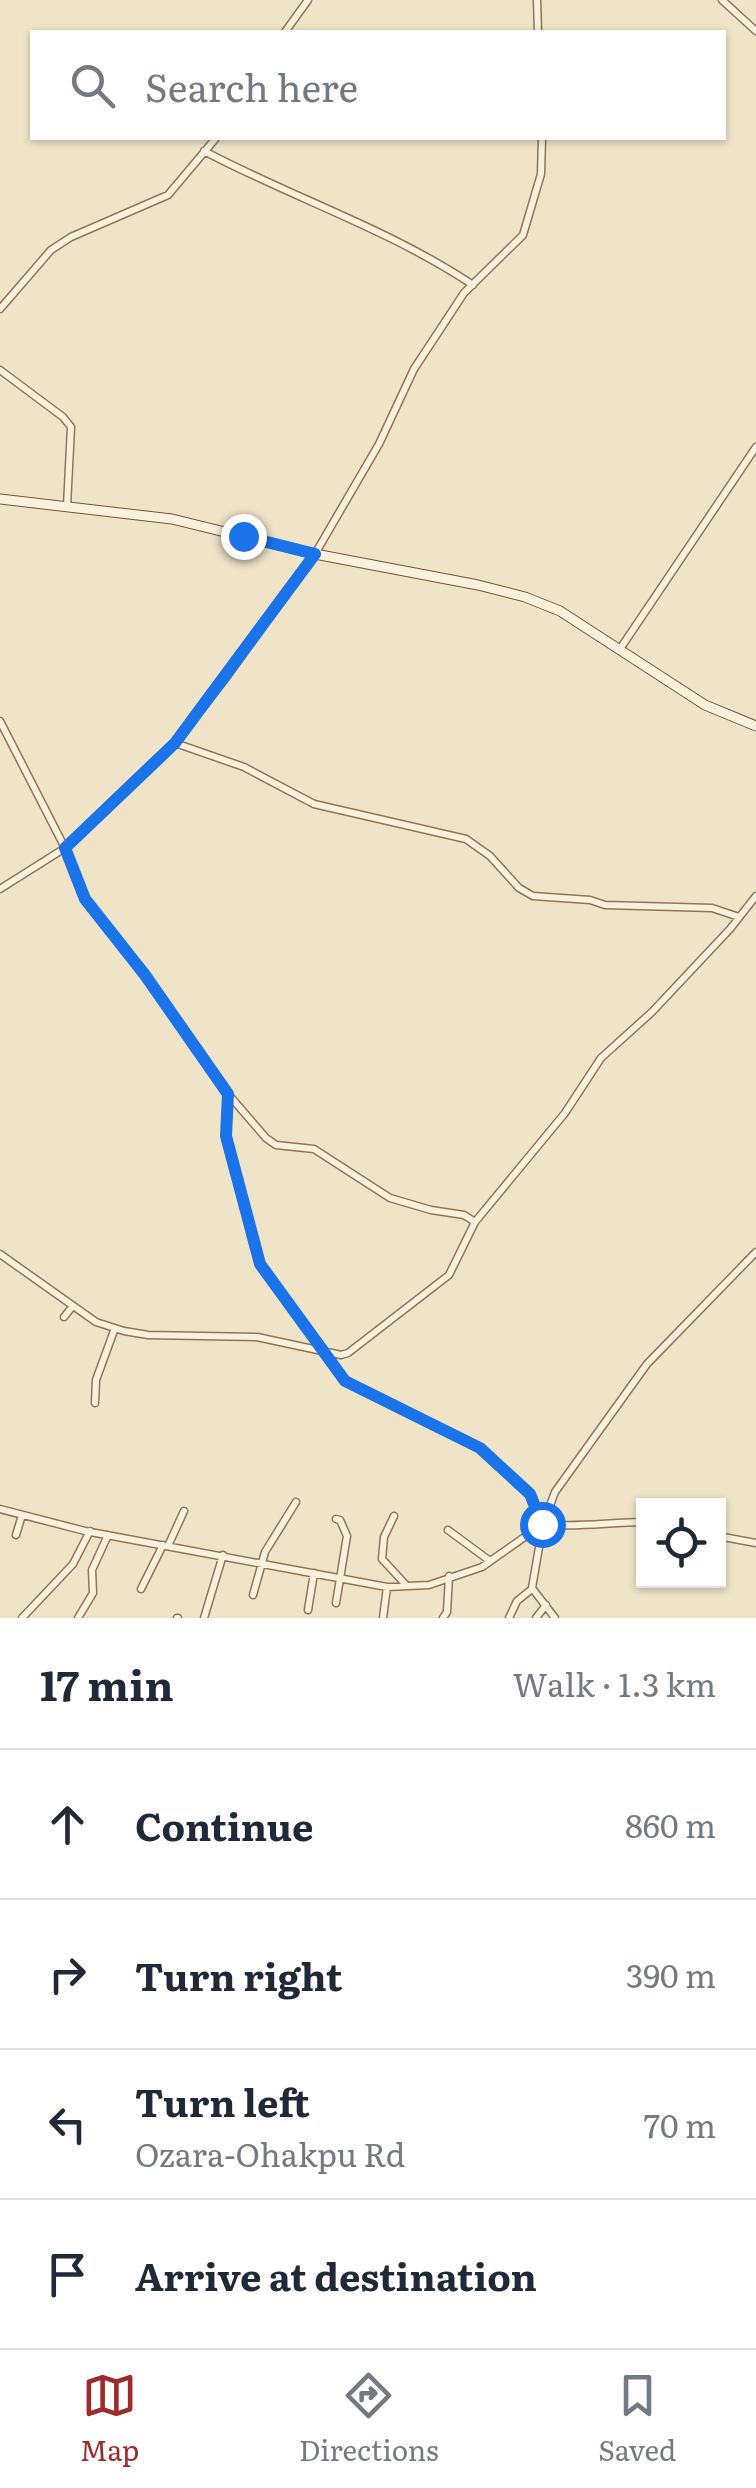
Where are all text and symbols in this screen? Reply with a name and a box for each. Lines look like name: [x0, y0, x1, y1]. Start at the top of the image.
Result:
search box: [30, 30, 726, 140]
text: Search here: [145, 57, 358, 114]
icon: search: [65, 58, 120, 113]
route end: [221, 514, 267, 560]
map controls: [636, 1498, 726, 1588]
button: locate: [636, 1498, 726, 1588]
route start: [520, 1502, 566, 1548]
text: 17 min: [40, 1652, 174, 1714]
text: Walk · 1.3 km: [513, 1659, 716, 1707]
text: Continue: [135, 1796, 313, 1853]
icon: ahead: [40, 1797, 95, 1852]
text: 860 m: [625, 1800, 716, 1848]
text: Turn right: [135, 1946, 342, 2003]
icon: right: [40, 1947, 95, 2002]
text: 390 m: [626, 1950, 716, 1998]
text: Turn left: [135, 2072, 310, 2129]
icon: left: [40, 2097, 95, 2152]
text: 70 m: [644, 2100, 716, 2148]
text: Ozara-Ohakpu Rd: [135, 2129, 405, 2177]
text: Arrive at destination: [135, 2246, 537, 2303]
icon: arrive: [40, 2247, 95, 2302]
tab: Map: [80, 2368, 139, 2470]
tab: Directions: [299, 2368, 439, 2470]
tab: Saved: [598, 2368, 676, 2470]

